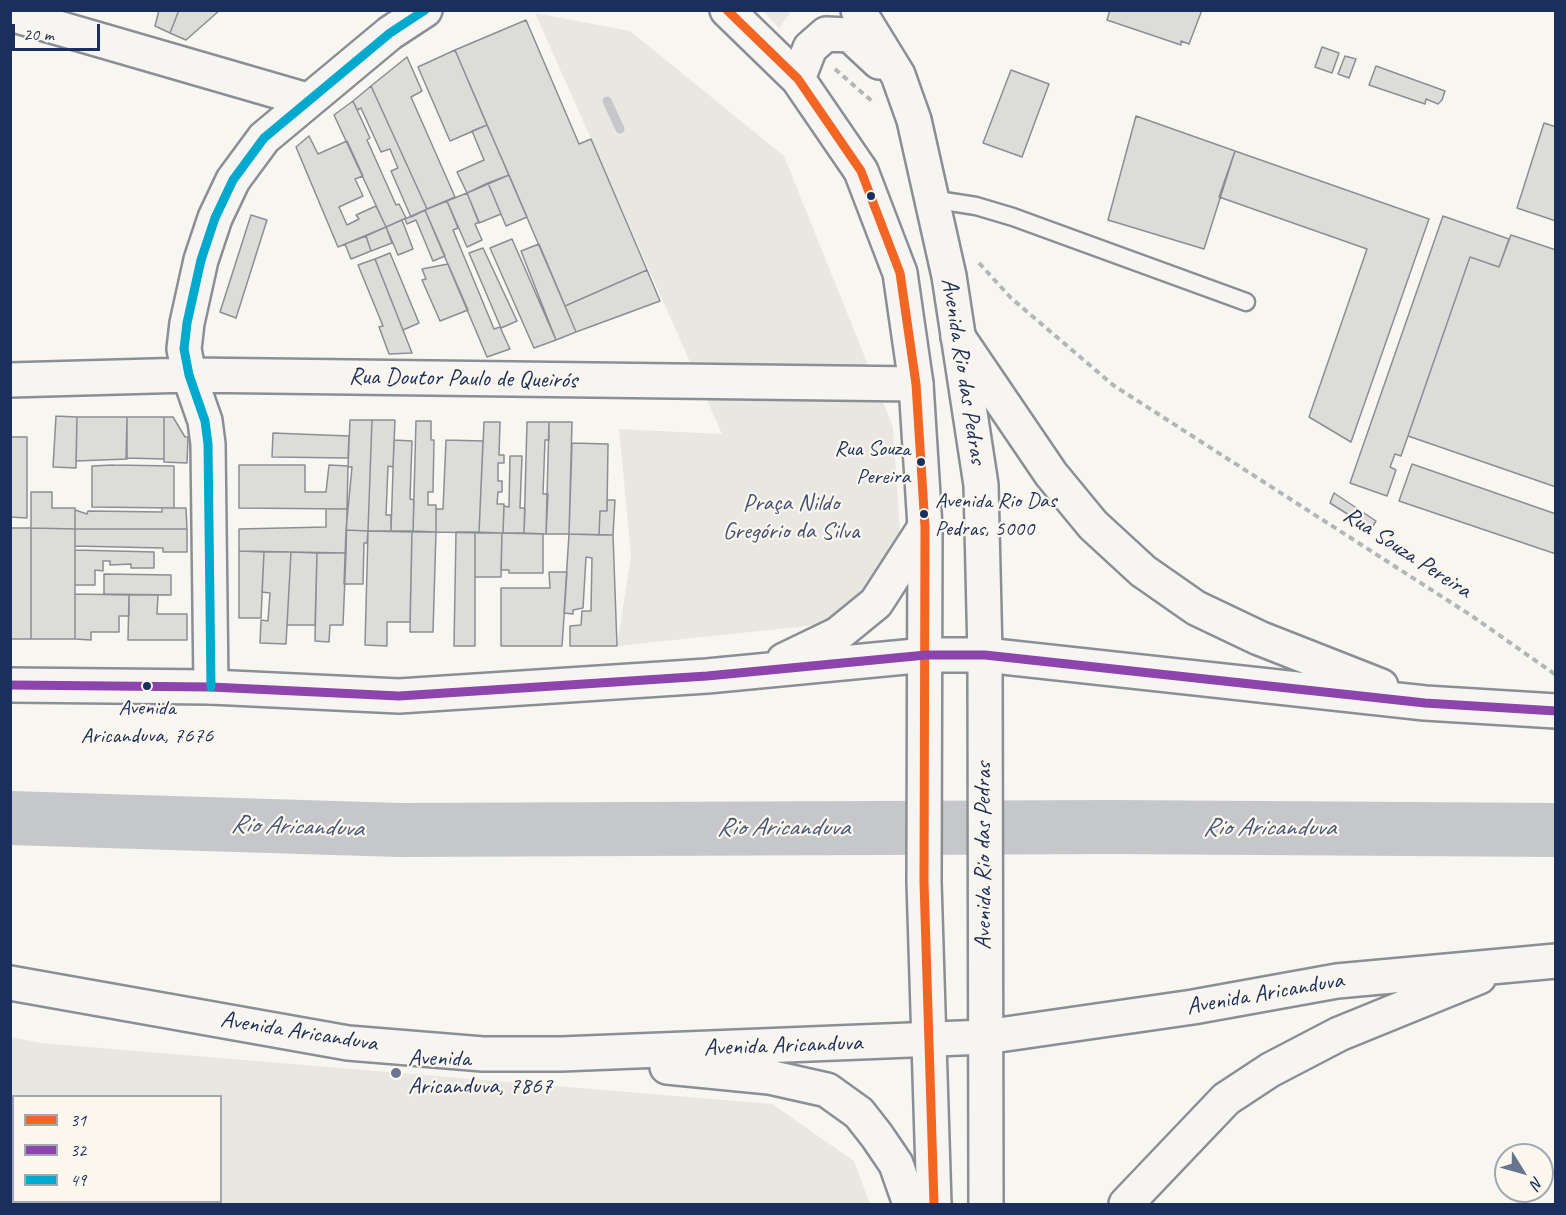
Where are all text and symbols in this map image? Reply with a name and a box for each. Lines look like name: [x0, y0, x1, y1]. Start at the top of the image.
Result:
scale bar: [15, 12, 104, 50]
text: 20 m: [23, 23, 54, 45]
unlabelled marker: [865, 190, 877, 202]
street label: Avenida Rio das Pedras: [934, 276, 992, 466]
street label: Rua Doutor Paulo de Queirós: [349, 363, 577, 395]
place label: Rua Souza Pereira: [834, 436, 910, 488]
marker: Rua Souza Pereira: [915, 456, 927, 468]
place label: Avenida Rio Das Pedras, 5000: [935, 488, 1056, 540]
park label: Praça Nildo Gregório da Silva: [723, 490, 859, 546]
street label: Rua Souza Pereira: [1338, 501, 1476, 605]
marker: Avenida Rio Das Pedras, 5000: [918, 508, 930, 520]
marker: Avenida Aricanduva, 7676: [141, 680, 153, 692]
place label: Avenida Aricanduva, 7676: [81, 695, 213, 746]
street label: Avenida Rio das Pedras: [970, 762, 998, 950]
water label: Rio Aricanduva: [230, 809, 364, 845]
water label: Rio Aricanduva: [717, 812, 849, 844]
water label: Rio Aricanduva: [1203, 812, 1335, 844]
street label: Avenida Aricanduva: [1184, 966, 1346, 1022]
street label: Avenida Aricanduva: [218, 1005, 380, 1059]
street label: Avenida Aricanduva: [703, 1029, 863, 1063]
place label: Avenida Aricanduva, 7867: [408, 1045, 552, 1101]
marker: Avenida Aricanduva, 7867: [389, 1066, 403, 1080]
legend: [12, 1095, 222, 1203]
text: 31: [70, 1109, 86, 1131]
text: 32: [70, 1139, 86, 1161]
north arrow: [1494, 1143, 1554, 1203]
text: 49: [70, 1169, 86, 1191]
text: N: [1526, 1173, 1548, 1193]

